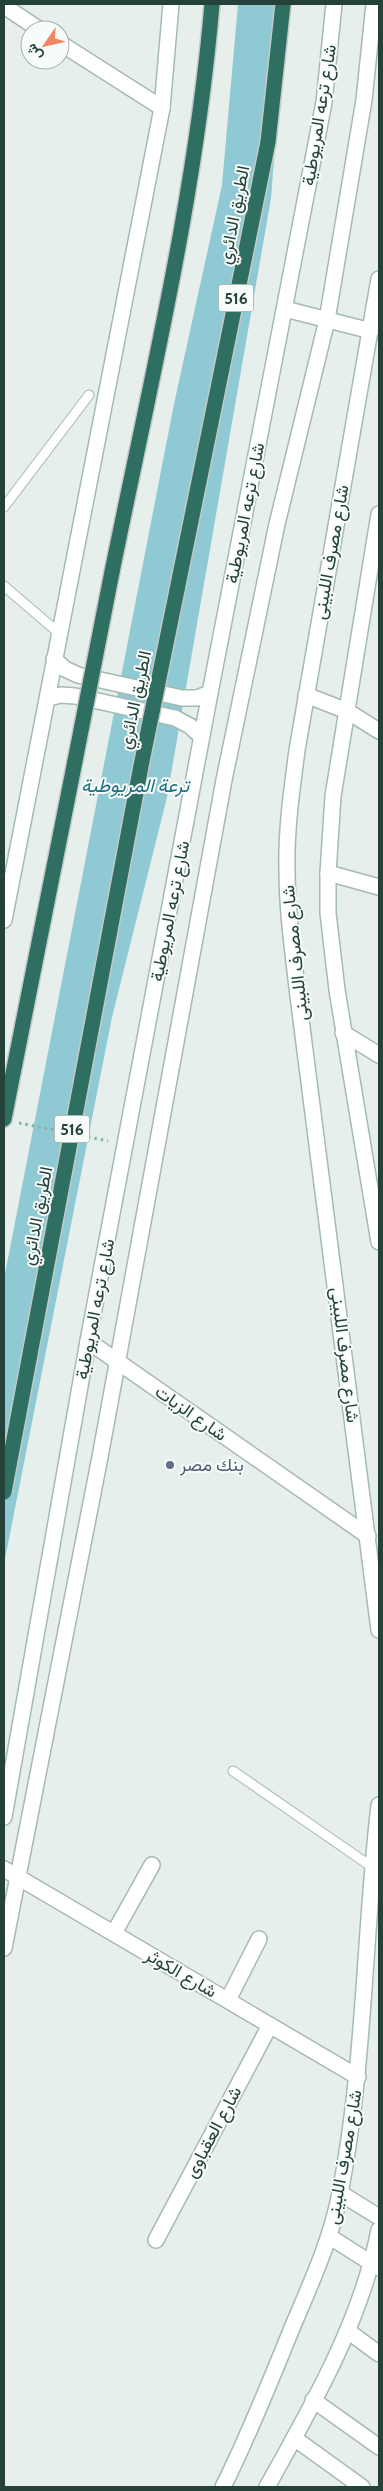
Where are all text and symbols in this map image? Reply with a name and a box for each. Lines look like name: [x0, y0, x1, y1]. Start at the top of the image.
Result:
north arrow: [20, 20, 70, 70]
text: ش: [22, 40, 46, 64]
street label: شارع ترعه المريوطية: [297, 43, 342, 187]
street label: الطريق الدائري: [214, 164, 258, 267]
road number: 516: [218, 284, 254, 312]
street label: شارع ترعه المريوطية: [221, 441, 270, 585]
street label: شارع مصرف اللبينى: [308, 483, 355, 621]
street label: الطريق الدائري: [114, 649, 160, 752]
water label: ترعة المريوطية: [81, 774, 191, 797]
street label: شارع ترعه المريوطية: [146, 839, 195, 983]
street label: شارع مصرف اللبينى: [277, 884, 314, 1022]
road number: 516: [54, 1116, 90, 1142]
street label: الطريق الدائري: [17, 1165, 61, 1268]
street label: شارع ترعه المريوطية: [71, 1237, 120, 1381]
street label: شارع مصرف اللبينى: [325, 1286, 364, 1424]
street label: شارع الزيات: [150, 1380, 231, 1447]
place label: بنك مصر: [179, 1454, 244, 1476]
marker: بنك مصر: [164, 1459, 176, 1471]
street label: شارع الكوثر: [140, 1943, 221, 2003]
street label: شارع العقباوى: [180, 2082, 247, 2182]
street label: شارع مصرف اللبينى: [321, 2088, 368, 2226]

